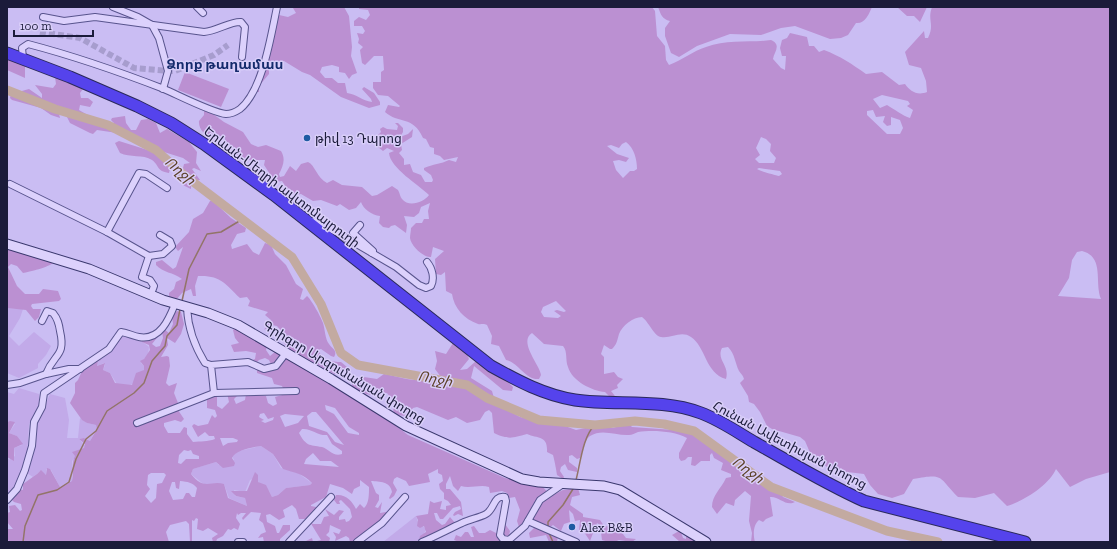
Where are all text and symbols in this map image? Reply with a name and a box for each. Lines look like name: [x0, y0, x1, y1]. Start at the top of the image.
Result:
scale bar: [14, 12, 93, 38]
text: 100 m: [20, 19, 52, 33]
district label: Ձորք թաղամաս: [166, 56, 284, 73]
street label: Երևան-Մեղրի ավտոմայրուղի: [201, 123, 363, 251]
place label: թիվ 13 Դպրոց: [315, 131, 402, 146]
marker: թիվ 13 Դպրոց: [302, 133, 312, 143]
water label: Ողջի: [161, 153, 199, 189]
street label: Գրիգոր Արզումանյան փողոց: [260, 318, 428, 426]
water label: Ողջի: [416, 367, 454, 391]
street label: Հունան Ավետիսյան փողոց: [710, 398, 870, 492]
water label: Ողջի: [729, 453, 767, 487]
place label: Alex B&B: [580, 520, 633, 535]
marker: Alex B&B: [567, 522, 577, 532]

